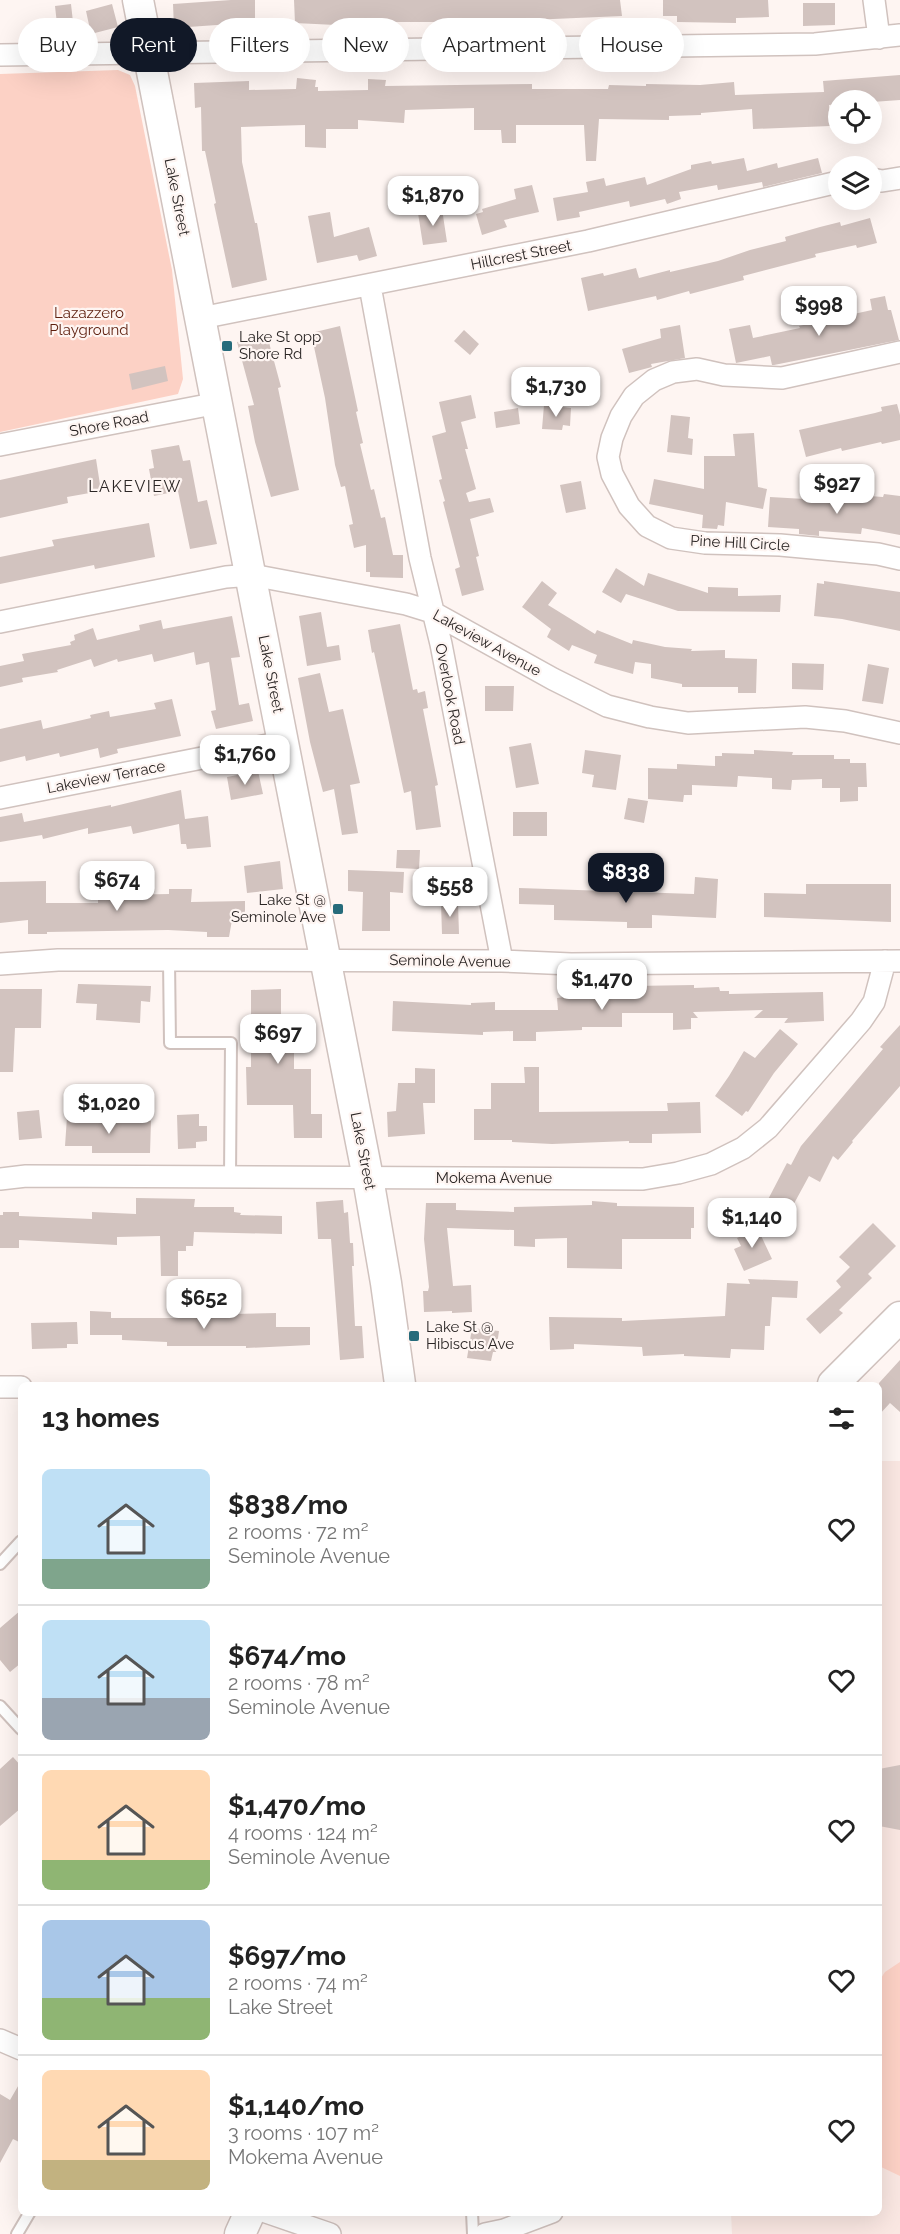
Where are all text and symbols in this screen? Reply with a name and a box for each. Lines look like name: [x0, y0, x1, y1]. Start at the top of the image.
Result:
chip: Buy: [18, 18, 98, 72]
chip: Rent: [110, 18, 197, 72]
chip: Filters: [209, 18, 310, 72]
chip: New: [322, 18, 409, 72]
chip: Apartment: [421, 18, 567, 72]
chip: House: [579, 18, 684, 72]
map controls: [828, 90, 882, 210]
button: locate: [828, 90, 882, 144]
button: layers: [828, 156, 882, 210]
street label: Lake Street: [161, 157, 193, 237]
pin: $1,870: [384, 176, 482, 227]
text: $1,870: [402, 183, 464, 207]
street label: Hillcrest Street: [469, 236, 573, 274]
pin: $998: [783, 286, 855, 337]
text: $998: [795, 293, 843, 317]
park label: Lazazzero Playground: [49, 304, 129, 339]
place label: Lake St opp Shore Rd: [239, 328, 321, 363]
marker: Lake St opp Shore Rd: [220, 339, 234, 353]
pin: $1,730: [507, 367, 605, 418]
text: $1,730: [525, 374, 587, 398]
street label: Shore Road: [68, 407, 150, 441]
pin: $927: [801, 464, 873, 515]
text: $927: [814, 471, 860, 495]
district label: LAKEVIEW: [88, 477, 182, 496]
street label: Pine Hill Circle: [690, 531, 790, 555]
street label: Lakeview Avenue: [430, 606, 544, 680]
street label: Lake Street: [255, 634, 287, 714]
street label: Overlook Road: [431, 642, 469, 746]
pin: $1,760: [196, 735, 294, 786]
text: $1,760: [214, 742, 276, 766]
street label: Lakeview Terrace: [45, 757, 167, 797]
pin: $838: [590, 853, 662, 904]
text: $838: [602, 860, 650, 884]
pin: $674: [81, 861, 153, 912]
pin: $558: [414, 867, 486, 918]
text: $674: [94, 868, 140, 892]
text: $558: [427, 874, 473, 898]
place label: Lake St @ Seminole Ave: [231, 891, 326, 926]
marker: Lake St @ Seminole Ave: [331, 902, 345, 916]
street label: Seminole Avenue: [389, 951, 511, 971]
pin: $1,470: [553, 960, 651, 1011]
text: $1,470: [571, 967, 633, 991]
pin: $697: [242, 1014, 314, 1065]
text: $697: [254, 1021, 302, 1045]
pin: $1,020: [60, 1084, 158, 1135]
text: $1,020: [77, 1091, 141, 1115]
street label: Lake Street: [347, 1111, 379, 1191]
street label: Mokema Avenue: [436, 1169, 552, 1187]
pin: $1,140: [703, 1198, 801, 1249]
text: $1,140: [722, 1205, 782, 1229]
pin: $652: [168, 1279, 240, 1330]
text: $652: [180, 1286, 228, 1310]
place label: Lake St @ Hibiscus Ave: [426, 1318, 514, 1353]
marker: Lake St @ Hibiscus Ave: [407, 1329, 421, 1343]
icon: filters: [825, 1402, 858, 1435]
text: 13 homes: [42, 1403, 160, 1433]
text: $838/mo: [228, 1490, 348, 1520]
icon: home: [90, 1493, 162, 1565]
icon: heart: [825, 1513, 858, 1546]
text: 2 rooms · 72 m²: [228, 1520, 368, 1544]
text: Seminole Avenue: [228, 1544, 390, 1568]
text: $674/mo: [228, 1641, 346, 1671]
icon: home: [90, 1644, 162, 1716]
icon: heart: [825, 1664, 858, 1697]
text: 2 rooms · 78 m²: [228, 1671, 370, 1695]
text: Seminole Avenue: [228, 1695, 390, 1719]
text: $1,470/mo: [228, 1791, 366, 1821]
icon: home: [90, 1794, 162, 1866]
icon: heart: [825, 1814, 858, 1847]
text: 4 rooms · 124 m²: [228, 1821, 378, 1845]
text: Seminole Avenue: [228, 1845, 390, 1869]
text: $697/mo: [228, 1941, 346, 1971]
icon: home: [90, 1944, 162, 2016]
icon: heart: [825, 1964, 858, 1997]
text: 2 rooms · 74 m²: [228, 1971, 368, 1995]
text: Lake Street: [228, 1995, 333, 2019]
text: $1,140/mo: [228, 2091, 364, 2121]
icon: home: [90, 2094, 162, 2166]
icon: heart: [825, 2114, 858, 2147]
text: 3 rooms · 107 m²: [228, 2121, 379, 2145]
text: Mokema Avenue: [228, 2145, 383, 2169]

